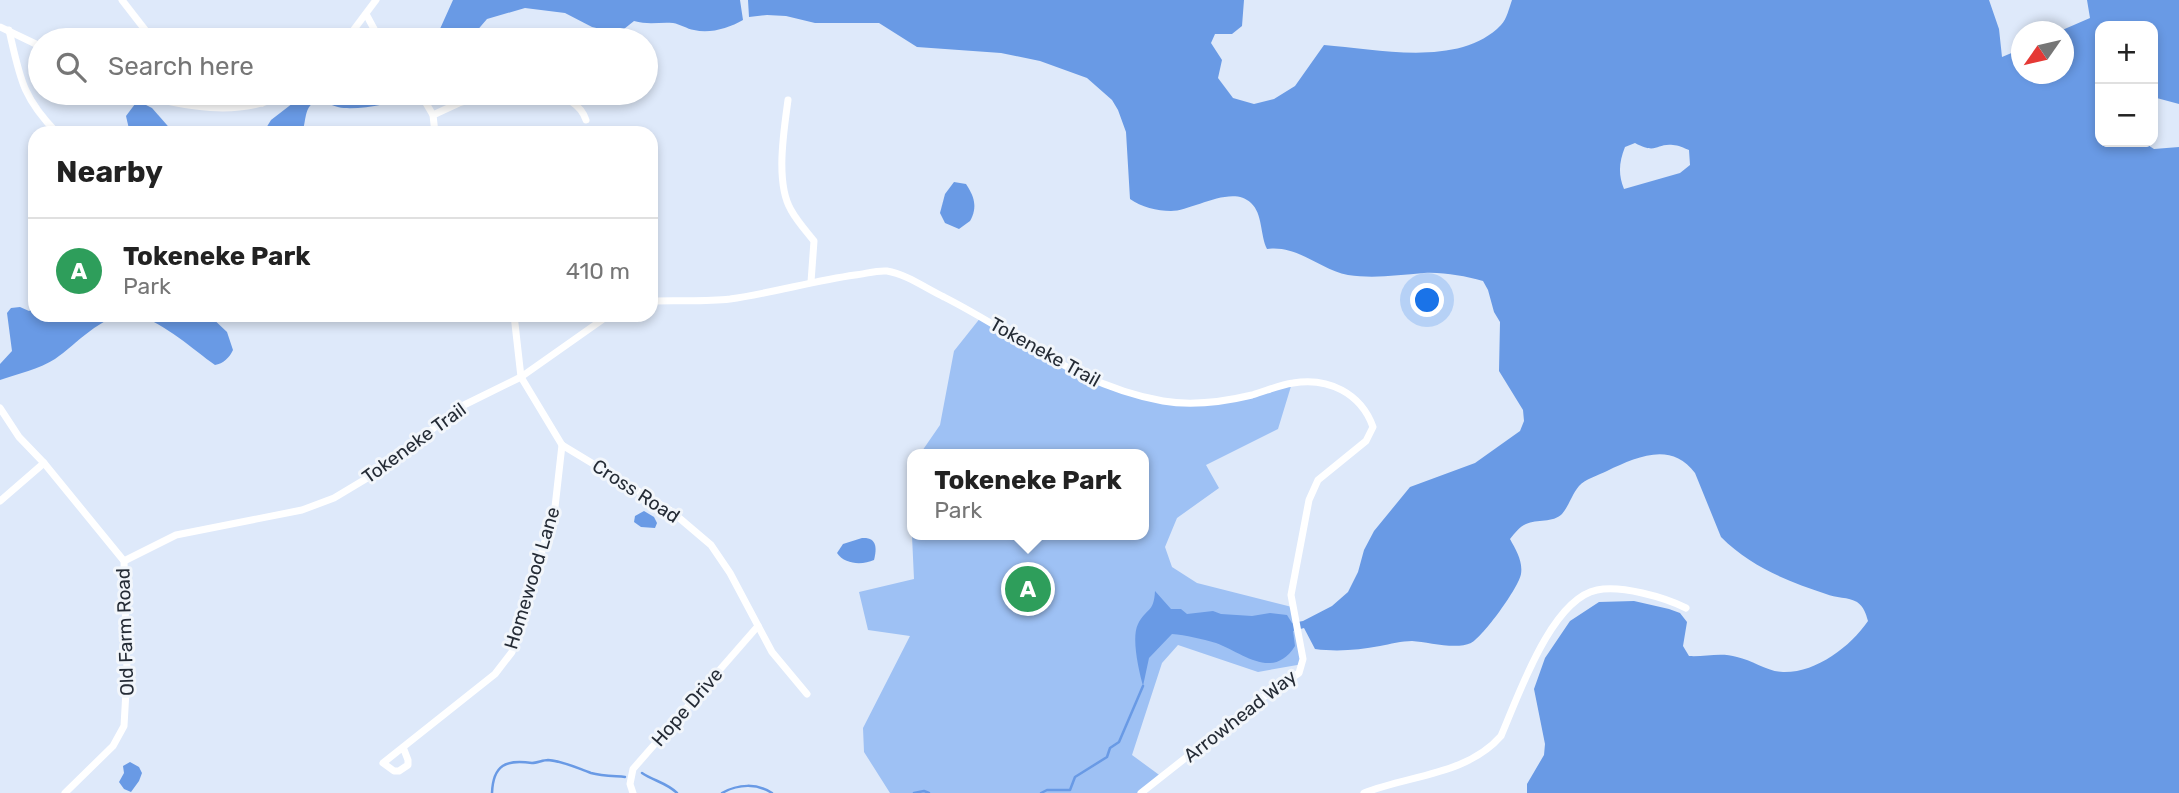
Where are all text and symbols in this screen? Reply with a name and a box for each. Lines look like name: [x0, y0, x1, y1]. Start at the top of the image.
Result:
north arrow: [2011, 21, 2074, 84]
map controls: [2095, 21, 2158, 147]
button: +: [2095, 21, 2158, 84]
search box: [28, 28, 658, 105]
icon: search: [52, 48, 90, 86]
text: Search here: [108, 51, 254, 82]
button: −: [2095, 84, 2158, 147]
text: Nearby: [56, 154, 163, 190]
text: Tokeneke Park: [123, 241, 310, 272]
text: A: [71, 257, 87, 285]
text: 410 m: [566, 257, 630, 285]
text: Park: [123, 272, 171, 300]
your location: [1410, 283, 1444, 317]
street label: Tokeneke Trail: [986, 312, 1104, 392]
street label: Tokeneke Trail: [358, 398, 470, 488]
popup: [907, 449, 1149, 540]
street label: Cross Road: [588, 454, 684, 528]
text: Tokeneke Park: [934, 465, 1122, 496]
text: Park: [934, 496, 982, 524]
street label: Homewood Lane: [499, 504, 565, 652]
pin: A: [1005, 563, 1051, 615]
street label: Old Farm Road: [111, 567, 139, 697]
street label: Hope Drive: [647, 663, 727, 751]
street label: Arrowhead Way: [1179, 665, 1301, 767]

